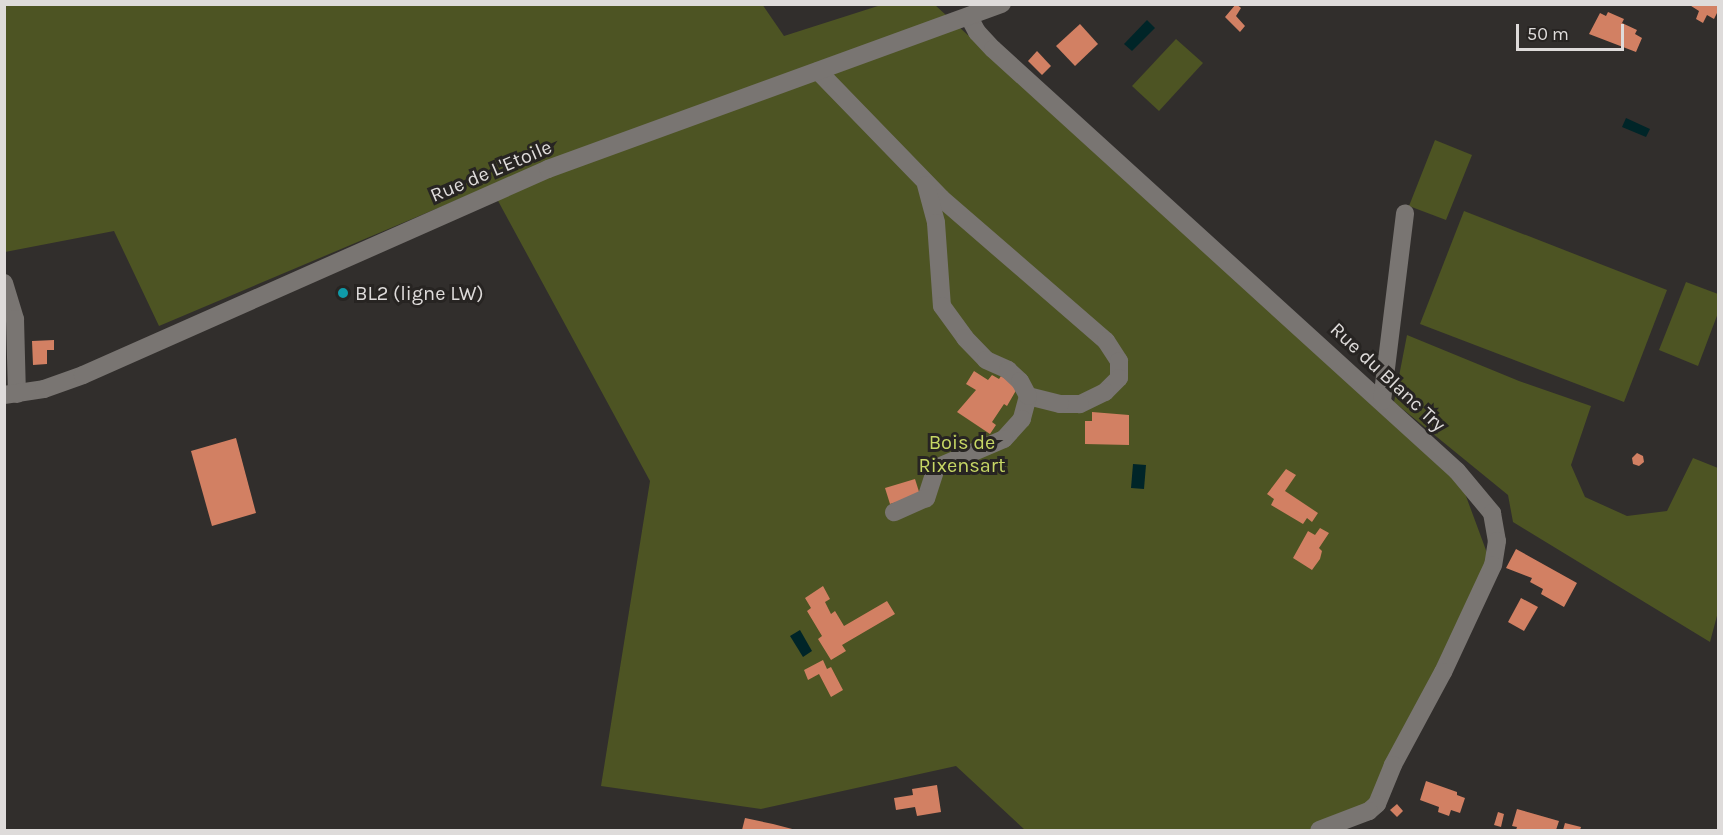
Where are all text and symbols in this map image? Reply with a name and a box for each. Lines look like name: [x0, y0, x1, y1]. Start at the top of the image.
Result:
scale bar: [1519, 12, 1627, 50]
text: 50 m: [1527, 23, 1569, 45]
street label: Rue de L'Etoile: [427, 135, 555, 207]
place label: BL2 (ligne LW): [355, 281, 484, 305]
marker: BL2 (ligne LW): [336, 286, 350, 300]
street label: Rue du Blanc Try: [1325, 317, 1451, 437]
park label: Bois de Rixensart: [918, 430, 1006, 477]

